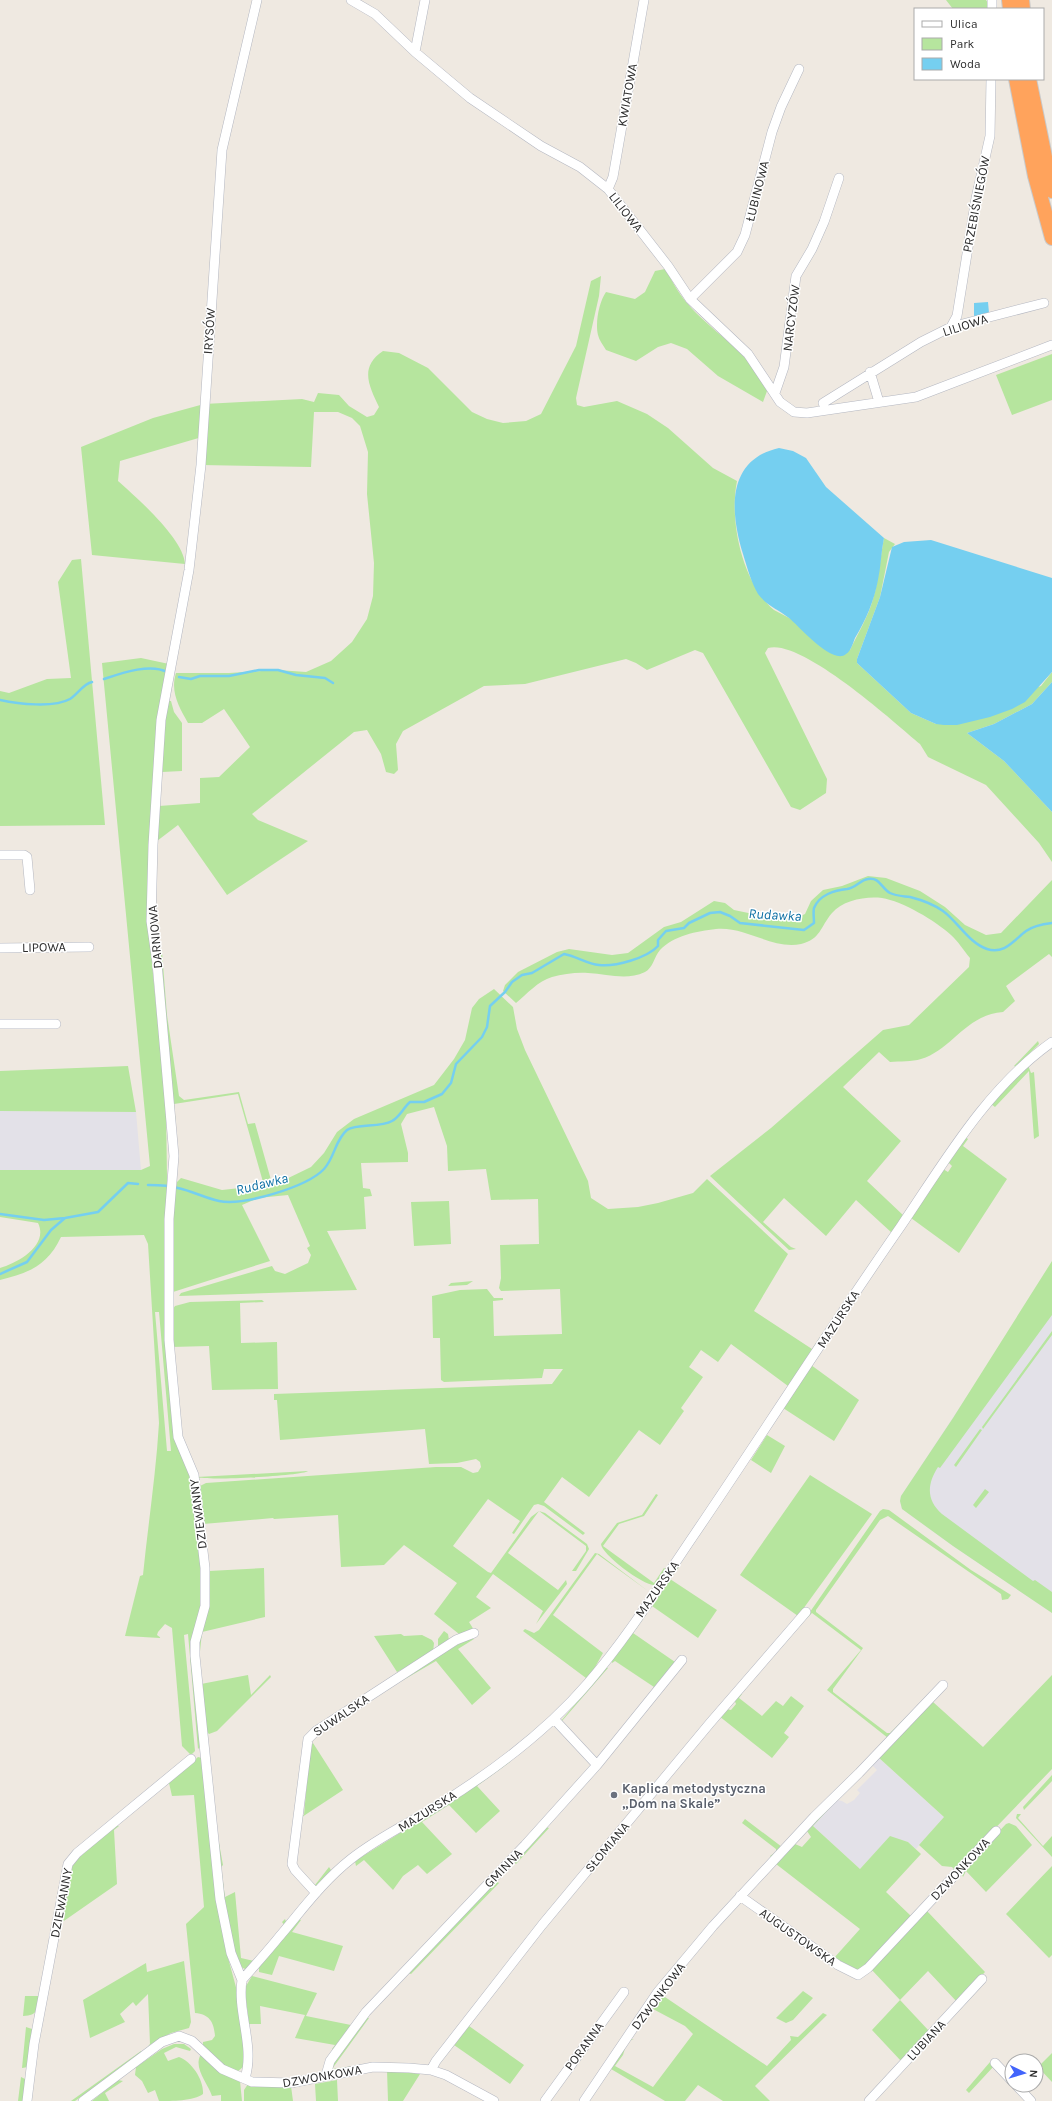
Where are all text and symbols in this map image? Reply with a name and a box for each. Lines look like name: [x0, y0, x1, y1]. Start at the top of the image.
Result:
legend: [914, 8, 1044, 80]
text: Ulica: [950, 17, 978, 31]
text: Park: [950, 37, 975, 51]
text: Woda: [950, 57, 981, 71]
street label: KWIATOWA: [614, 62, 640, 128]
street label: PRZEBIŚNIEGÓW: [958, 154, 993, 254]
street label: ŁUBINOWA: [742, 158, 772, 223]
street label: LILIOWA: [606, 189, 647, 235]
street label: NARCYZÓW: [778, 283, 803, 352]
street label: IRYSÓW: [199, 307, 218, 355]
street label: LILIOWA: [941, 311, 990, 339]
street label: DARNIOWA: [145, 904, 165, 969]
water label: Rudawka: [748, 905, 802, 925]
street label: LIPOWA: [22, 939, 67, 955]
water label: Rudawka: [234, 1169, 290, 1199]
street label: MAZURSKA: [814, 1287, 863, 1351]
street label: DZIEWANNY: [186, 1478, 210, 1550]
street label: MAZURSKA: [632, 1557, 682, 1620]
street label: SUWALSKA: [310, 1691, 372, 1739]
place label: Kaplica metodystyczna „Dom na Skale”: [622, 1781, 766, 1811]
street label: MAZURSKA: [395, 1787, 459, 1835]
marker: Kaplica metodystyczna „Dom na Skale”: [609, 1790, 619, 1800]
street label: SŁOMIANA: [582, 1818, 633, 1875]
street label: DZWONKOWA: [927, 1834, 993, 1903]
street label: GMINNA: [481, 1845, 526, 1891]
street label: DZIEWANNY: [47, 1867, 75, 1939]
street label: AUGUSTOWSKA: [757, 1905, 840, 1969]
street label: DZWONKOWA: [628, 1959, 688, 2033]
street label: LUBIANA: [903, 2016, 949, 2063]
street label: PORANNA: [561, 2018, 607, 2073]
north arrow: [1004, 2053, 1044, 2093]
street label: DZWONKOWA: [281, 2062, 363, 2090]
text: N: [1027, 2069, 1040, 2078]

